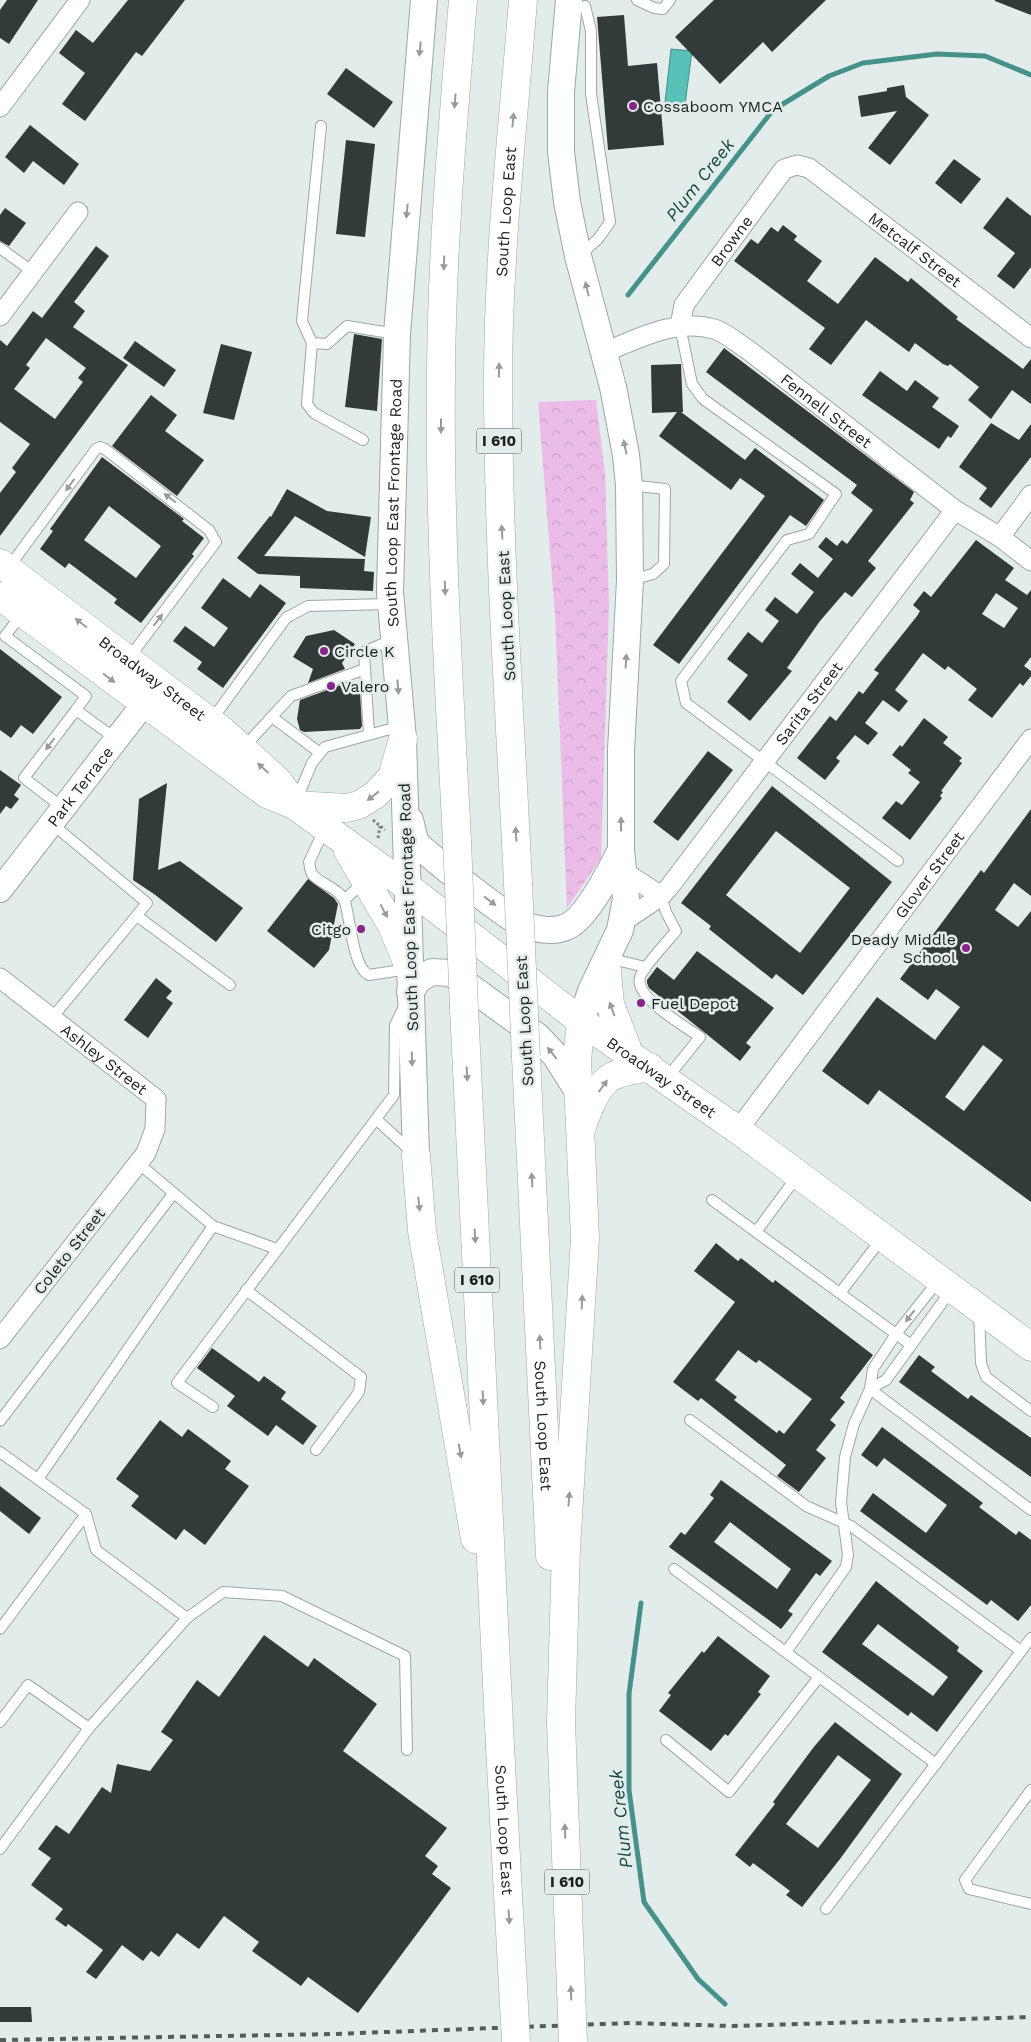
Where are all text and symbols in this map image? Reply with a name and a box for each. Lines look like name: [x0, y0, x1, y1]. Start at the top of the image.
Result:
one-way arrow: [416, 41, 424, 57]
one-way arrow: [451, 93, 459, 109]
place label: Cossaboom YMCA: [643, 97, 783, 116]
marker: Cossaboom YMCA: [627, 100, 639, 112]
one-way arrow: [510, 112, 518, 128]
water label: Plum Creek: [661, 133, 739, 225]
street label: South Loop East: [492, 146, 520, 277]
one-way arrow: [403, 203, 411, 219]
street label: Metcalf Street: [865, 208, 965, 291]
street label: Browne: [707, 212, 757, 270]
one-way arrow: [440, 255, 448, 271]
one-way arrow: [582, 281, 590, 296]
one-way arrow: [495, 361, 503, 377]
street label: Fennell Street: [777, 370, 876, 452]
street label: South Loop East Frontage Road: [381, 378, 406, 628]
one-way arrow: [437, 418, 445, 434]
road number: I 610: [476, 428, 522, 454]
one-way arrow: [620, 438, 628, 454]
one-way arrow: [65, 478, 75, 492]
one-way arrow: [163, 493, 177, 503]
one-way arrow: [497, 524, 505, 540]
street label: South Loop East: [494, 550, 519, 681]
one-way arrow: [441, 580, 449, 596]
one-way arrow: [153, 613, 163, 627]
one-way arrow: [75, 618, 88, 629]
street label: Broadway Street: [95, 632, 210, 725]
place label: Circle K: [334, 642, 395, 661]
marker: Circle K: [318, 645, 330, 657]
one-way arrow: [622, 653, 630, 669]
street label: Sarita Street: [771, 658, 847, 749]
one-way arrow: [102, 673, 116, 683]
place label: Valero: [341, 677, 389, 696]
one-way arrow: [395, 679, 403, 695]
marker: Valero: [325, 680, 337, 692]
one-way arrow: [45, 737, 55, 751]
street label: Park Terrace: [43, 743, 117, 831]
one-way arrow: [257, 762, 269, 774]
street label: South Loop East Frontage Road: [395, 783, 422, 1031]
one-way arrow: [366, 791, 380, 801]
one-way arrow: [617, 816, 625, 832]
one-way arrow: [511, 826, 519, 842]
street label: Glover Street: [891, 828, 969, 922]
one-way arrow: [483, 896, 496, 907]
one-way arrow: [380, 903, 388, 918]
place label: Citgo: [311, 920, 351, 939]
marker: Citgo: [355, 923, 367, 935]
place label: Deady Middle School: [851, 930, 956, 967]
marker: Deady Middle School: [960, 942, 972, 954]
street label: South Loop East: [512, 955, 537, 1086]
place label: Fuel Depot: [651, 994, 736, 1013]
marker: Fuel Depot: [635, 997, 647, 1009]
one-way arrow: [608, 1001, 616, 1016]
street label: Ashley Street: [57, 1020, 151, 1099]
street label: Broadway Street: [603, 1033, 720, 1122]
one-way arrow: [546, 1046, 557, 1059]
one-way arrow: [409, 1052, 417, 1068]
one-way arrow: [464, 1066, 472, 1082]
one-way arrow: [598, 1079, 608, 1093]
one-way arrow: [527, 1172, 535, 1188]
one-way arrow: [415, 1197, 423, 1213]
street label: Coleto Street: [30, 1204, 109, 1298]
one-way arrow: [471, 1228, 479, 1244]
road number: I 610: [454, 1268, 500, 1292]
one-way arrow: [578, 1294, 586, 1310]
one-way arrow: [904, 1309, 915, 1322]
one-way arrow: [535, 1334, 543, 1350]
street label: South Loop East: [531, 1360, 556, 1491]
one-way arrow: [479, 1391, 487, 1407]
one-way arrow: [456, 1443, 464, 1459]
one-way arrow: [565, 1491, 573, 1507]
street label: South Loop East: [491, 1764, 517, 1896]
water label: Plum Creek: [605, 1767, 636, 1869]
one-way arrow: [561, 1823, 569, 1839]
road number: I 610: [544, 1870, 590, 1894]
one-way arrow: [506, 1910, 514, 1926]
one-way arrow: [567, 1985, 575, 2001]

